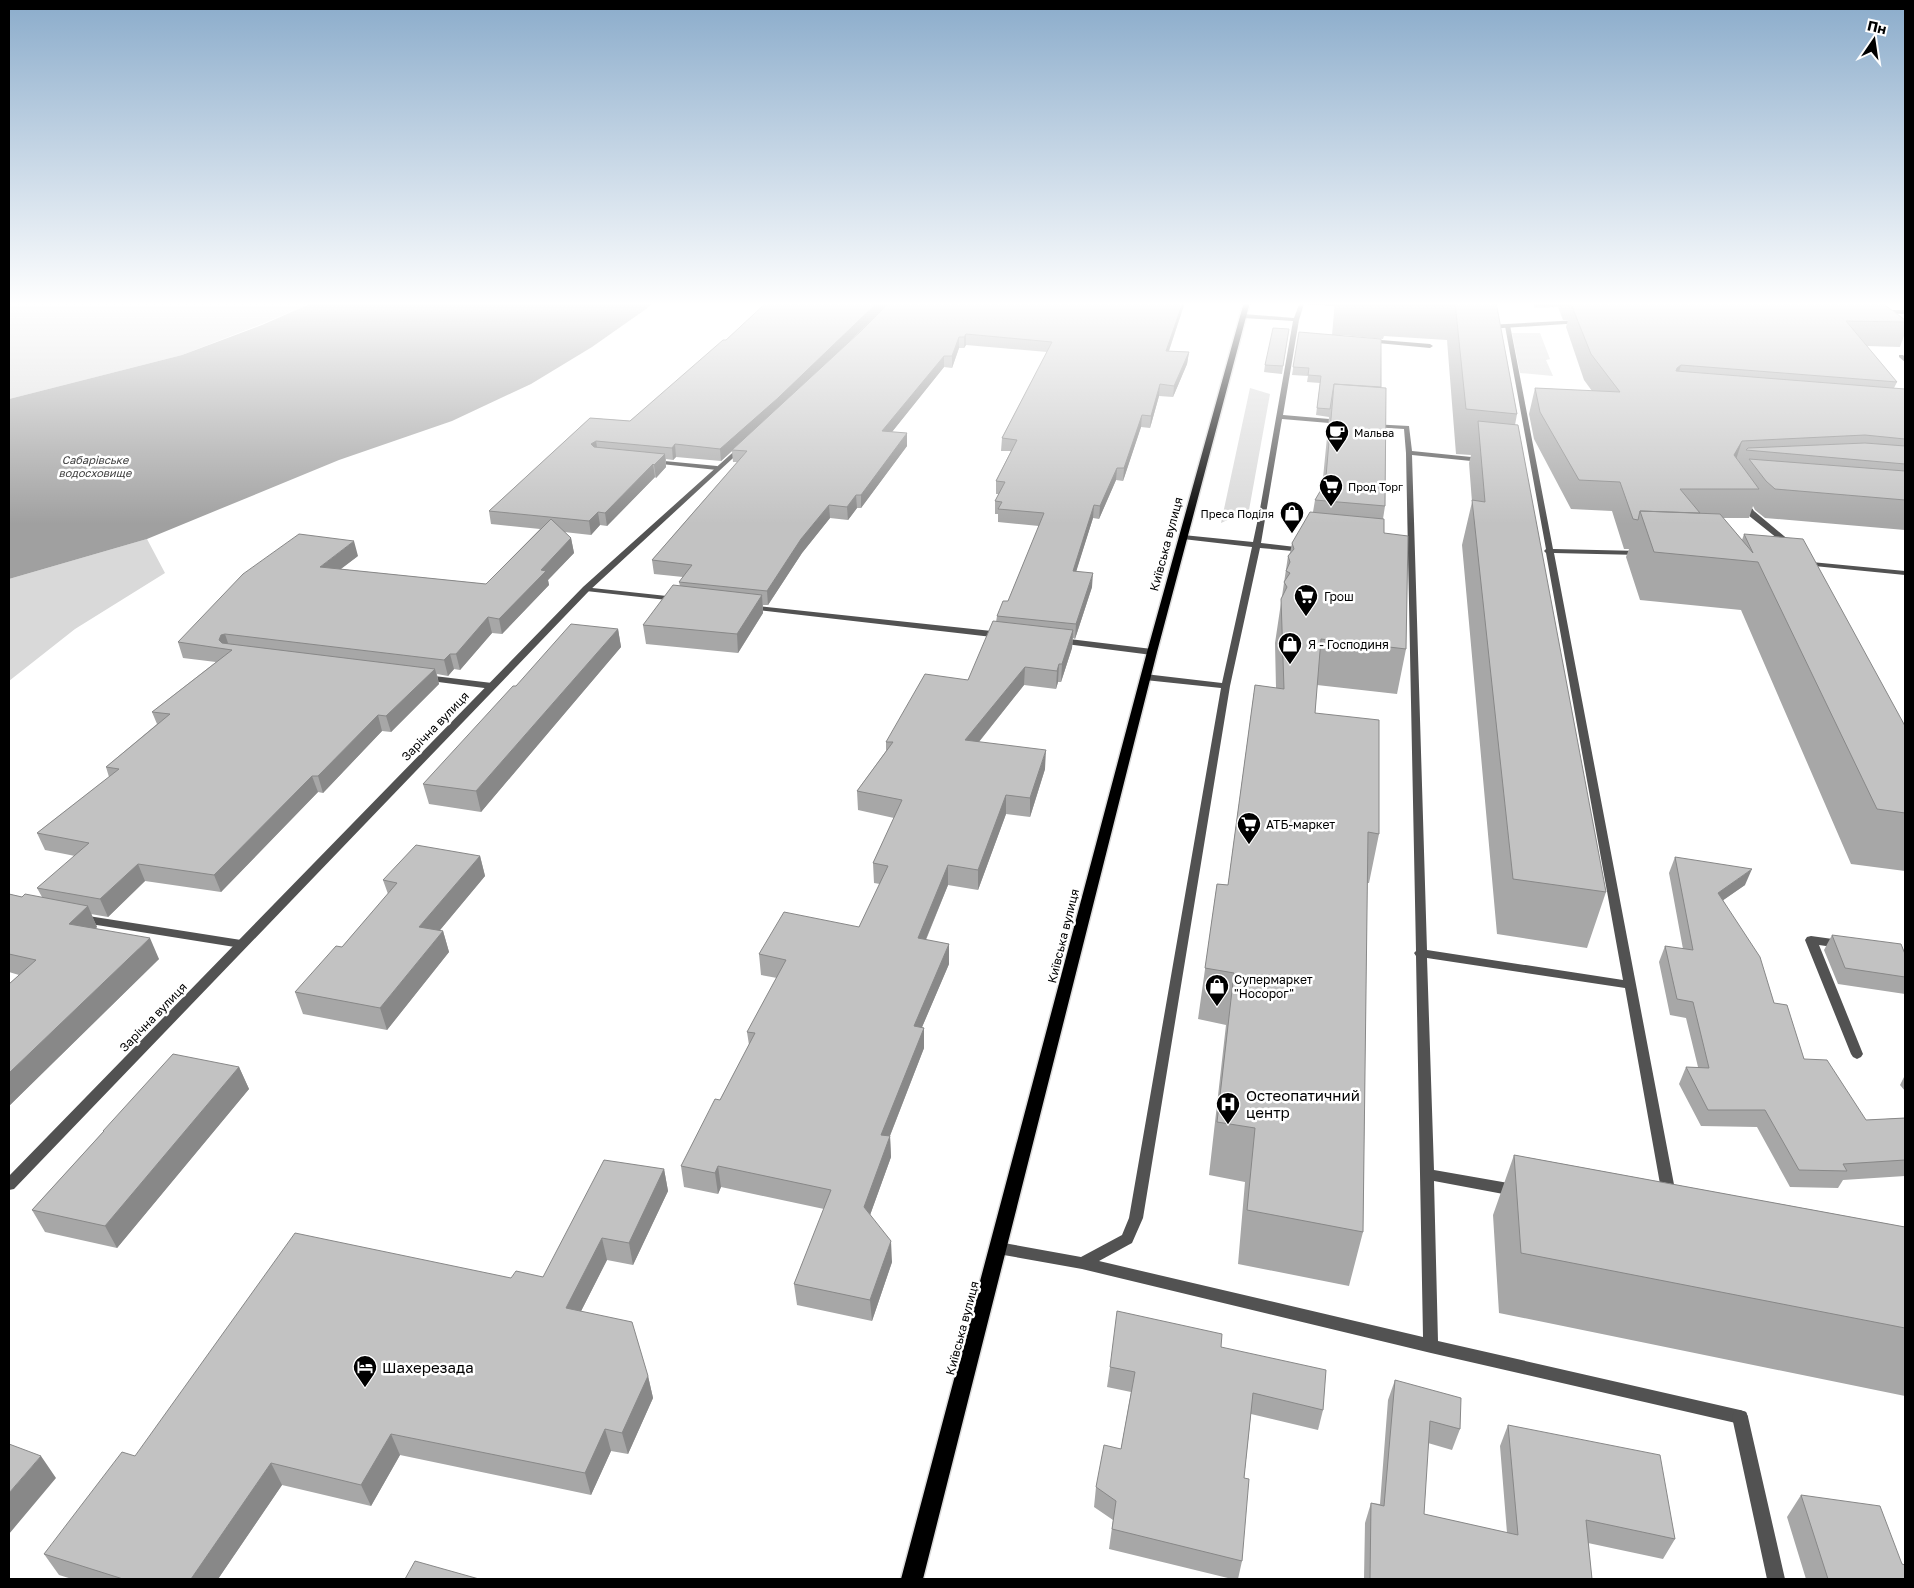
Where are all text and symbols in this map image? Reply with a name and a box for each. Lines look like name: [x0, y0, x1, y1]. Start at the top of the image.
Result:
north arrow: [1849, 15, 1899, 65]
text: Пн: [1866, 16, 1888, 37]
cafe icon: Мальва: [1324, 419, 1350, 453]
place label: Мальва: [1354, 426, 1394, 439]
water label: Сабарівське водосховище: [59, 453, 133, 479]
supermarket icon: Прод Торг: [1318, 473, 1344, 507]
place label: Прод Торг: [1348, 480, 1403, 493]
street label: Київська вулиця: [1146, 495, 1186, 593]
shop icon: Преса Поділя: [1279, 500, 1305, 534]
place label: Преса Поділя: [1201, 507, 1274, 520]
supermarket icon: Грош: [1293, 583, 1319, 617]
place label: Грош: [1324, 589, 1354, 604]
shop icon: Я - Господиня: [1277, 631, 1303, 665]
place label: Я - Господиня: [1308, 637, 1389, 652]
street label: Зарічна вулиця: [398, 688, 472, 764]
supermarket icon: АТБ-маркет: [1236, 811, 1262, 845]
place label: АТБ-маркет: [1266, 817, 1335, 832]
street label: Київська вулиця: [1044, 887, 1082, 985]
place label: Супермаркет "Носорог": [1234, 972, 1313, 1001]
shop icon: Супермаркет "Носорог": [1204, 973, 1230, 1007]
street label: Зарічна вулиця: [116, 979, 190, 1055]
place label: Остеопатичний центр: [1246, 1086, 1360, 1121]
hospital icon: Остеопатичний центр: [1215, 1091, 1241, 1125]
street label: Київська вулиця: [942, 1279, 982, 1377]
hotel icon: Шахерезада: [352, 1354, 378, 1388]
place label: Шахерезада: [382, 1358, 474, 1376]

